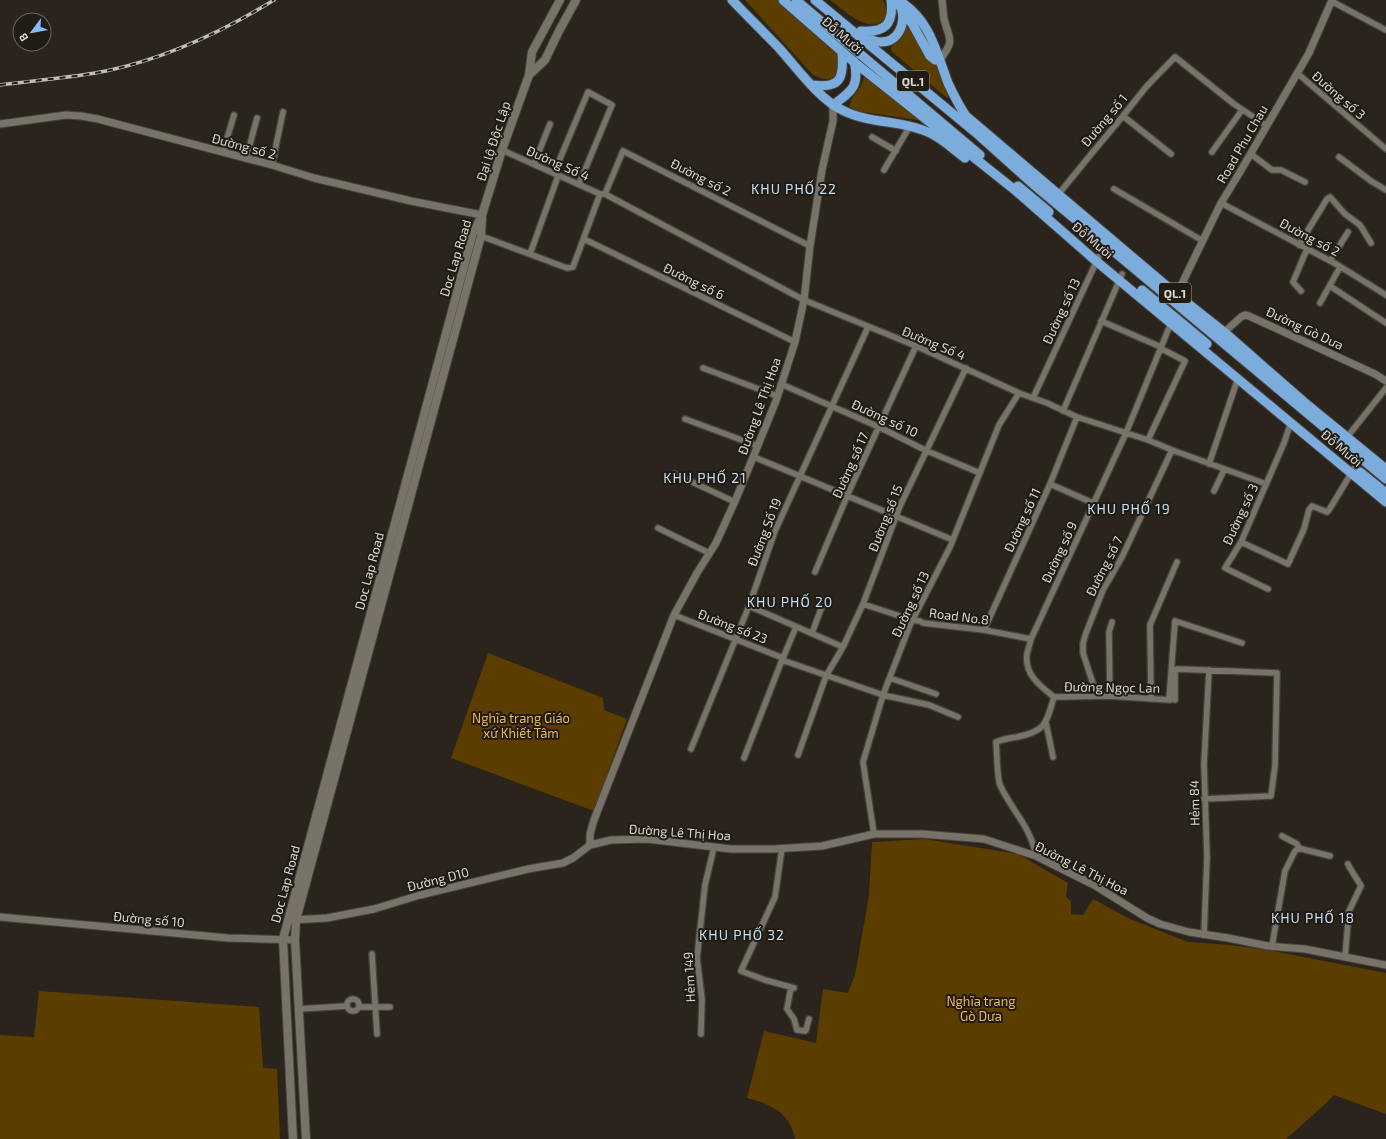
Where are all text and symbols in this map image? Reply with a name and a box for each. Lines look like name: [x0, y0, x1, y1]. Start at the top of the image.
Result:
north arrow: [12, 12, 52, 52]
street label: Đỗ Mười: [819, 13, 867, 57]
text: B: [16, 31, 30, 44]
street label: Đường số 3: [1309, 67, 1369, 123]
road number: QL.1: [897, 71, 929, 91]
street label: Đường số 1: [1077, 90, 1131, 150]
street label: Đại lộ Độc Lập: [473, 99, 513, 183]
street label: Road Phu Chau: [1213, 102, 1271, 186]
street label: Đường số 2: [210, 130, 278, 162]
street label: Đường Số 4: [524, 142, 592, 184]
street label: Đường số 2: [668, 155, 734, 199]
district label: KHU PHỐ 22: [751, 180, 837, 197]
street label: Đường số 2: [1277, 214, 1343, 260]
street label: Doc Lap Road: [436, 218, 474, 298]
street label: Đỗ Mười: [1069, 218, 1117, 262]
street label: Đường số 6: [661, 259, 727, 303]
street label: Đường số 13: [1039, 275, 1083, 347]
road number: QL.1: [1159, 283, 1191, 303]
street label: Đường Gò Dưa: [1264, 303, 1346, 353]
street label: Đường Số 4: [900, 322, 968, 364]
street label: Đường Lê Thị Hoa: [734, 355, 784, 457]
street label: Đường số 10: [849, 396, 921, 440]
street label: Đỗ Mười: [1318, 426, 1366, 470]
street label: Đường số 17: [828, 429, 872, 500]
district label: KHU PHỐ 21: [663, 469, 747, 486]
street label: Đường số 3: [1219, 481, 1261, 547]
street label: Đường số 15: [864, 482, 906, 554]
street label: Đường số 11: [1000, 485, 1044, 555]
street label: Đường Số 19: [744, 496, 784, 568]
district label: KHU PHỐ 19: [1087, 500, 1171, 517]
street label: Đường số 9: [1038, 519, 1080, 585]
street label: Doc Lap Road: [351, 531, 387, 611]
street label: Đường số 7: [1082, 533, 1126, 599]
street label: Đường số 13: [888, 568, 932, 640]
district label: KHU PHỐ 20: [747, 593, 833, 610]
street label: Road No.8: [928, 604, 990, 628]
street label: Đường số 23: [696, 605, 770, 647]
street label: Đường Ngọc Lan: [1064, 678, 1160, 696]
park label: Nghĩa trang Giáo xứ Khiết Tâm: [472, 710, 570, 741]
street label: Hẻm 84: [1186, 780, 1202, 826]
street label: Đường Lê Thị Hoa: [628, 820, 732, 844]
street label: Đường Lê Thị Hoa: [1033, 838, 1131, 898]
street label: Doc Lap Road: [267, 844, 303, 924]
street label: Đường D10: [405, 864, 471, 894]
street label: Đường số 10: [113, 908, 185, 930]
district label: KHU PHỐ 18: [1271, 909, 1355, 926]
district label: KHU PHỐ 32: [699, 926, 785, 943]
street label: Hẻm 149: [680, 951, 698, 1003]
park label: Nghĩa trang Gò Dưa: [946, 993, 1016, 1024]

